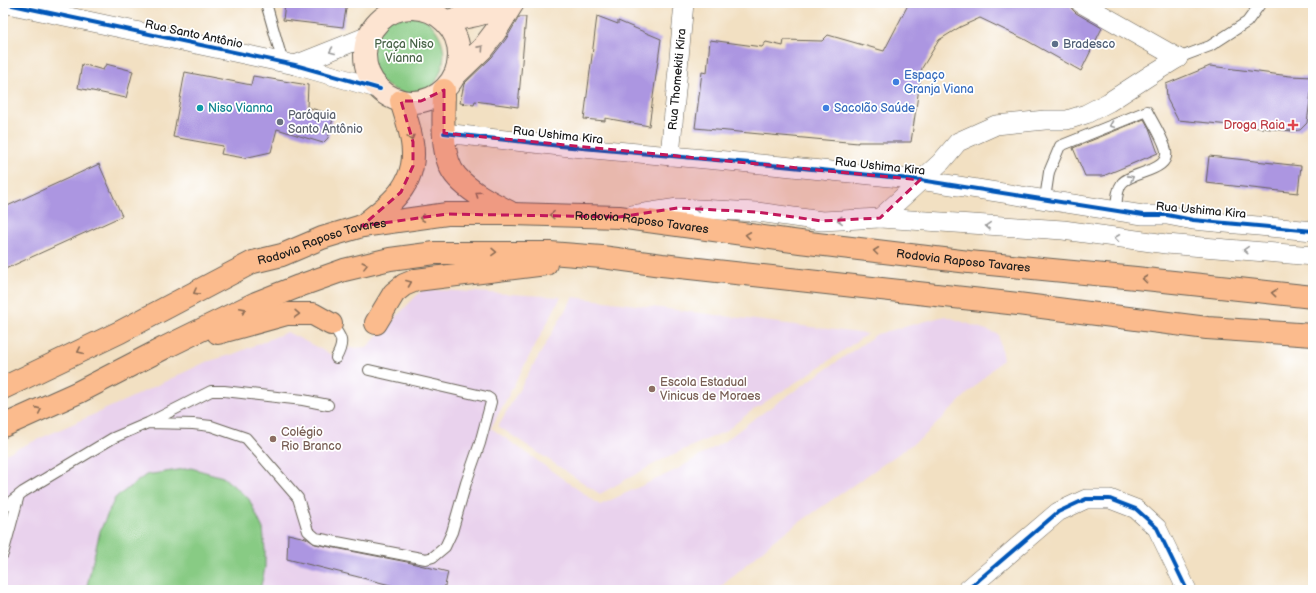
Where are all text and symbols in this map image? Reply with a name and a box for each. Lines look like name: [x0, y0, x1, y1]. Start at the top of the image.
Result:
street label: Rua Santo Antônio: [144, 17, 244, 52]
street label: Rua Thomekiti Kira: [665, 28, 690, 131]
park label: Praça Niso Vianna: [374, 37, 434, 66]
place label: Bradesco: [1063, 37, 1115, 52]
marker: Bradesco: [1050, 39, 1060, 49]
one-way arrow: [329, 46, 336, 54]
one-way arrow: [477, 46, 484, 53]
place label: Espaço Granja Viana: [904, 68, 974, 97]
marker: Espaço Granja Viana: [891, 77, 901, 87]
place label: Niso Vianna: [208, 101, 273, 116]
place label: Sacolão Saúde: [834, 101, 915, 116]
marker: Niso Vianna: [195, 103, 205, 113]
marker: Sacolão Saúde: [821, 103, 831, 113]
place label: Paróquia Santo Antônio: [288, 108, 363, 137]
marker: Paróquia Santo Antônio: [275, 117, 285, 127]
place label: Droga Raia: [1223, 118, 1285, 133]
one-way arrow: [1109, 120, 1116, 128]
marker: Droga Raia: [1288, 120, 1298, 130]
street label: Rua Ushima Kira: [512, 123, 604, 148]
one-way arrow: [406, 135, 415, 142]
street label: Rua Ushima Kira: [834, 154, 926, 179]
one-way arrow: [1127, 175, 1134, 182]
one-way arrow: [476, 192, 483, 199]
street label: Rua Ushima Kira: [1155, 199, 1247, 222]
one-way arrow: [694, 205, 700, 213]
street label: Rodovia Raposo Tavares: [574, 209, 710, 237]
one-way arrow: [549, 211, 555, 219]
one-way arrow: [419, 213, 426, 222]
street label: Rodovia Raposo Tavares: [256, 216, 387, 269]
one-way arrow: [837, 216, 843, 225]
one-way arrow: [985, 221, 991, 230]
one-way arrow: [744, 230, 751, 239]
one-way arrow: [1114, 234, 1120, 243]
one-way arrow: [1243, 245, 1249, 254]
street label: Rodovia Raposo Tavares: [895, 246, 1031, 276]
one-way arrow: [873, 247, 880, 256]
one-way arrow: [491, 248, 497, 256]
one-way arrow: [361, 261, 368, 270]
one-way arrow: [1142, 275, 1148, 284]
one-way arrow: [405, 280, 413, 288]
one-way arrow: [193, 287, 201, 295]
one-way arrow: [1271, 289, 1277, 298]
one-way arrow: [239, 307, 246, 314]
one-way arrow: [294, 310, 300, 318]
one-way arrow: [77, 346, 85, 354]
place label: Escola Estadual Vinicus de Moraes: [660, 375, 760, 404]
marker: Escola Estadual Vinicus de Moraes: [647, 384, 657, 394]
one-way arrow: [34, 407, 42, 415]
place label: Colégio Rio Branco: [281, 425, 342, 454]
marker: Colégio Rio Branco: [268, 434, 278, 444]

